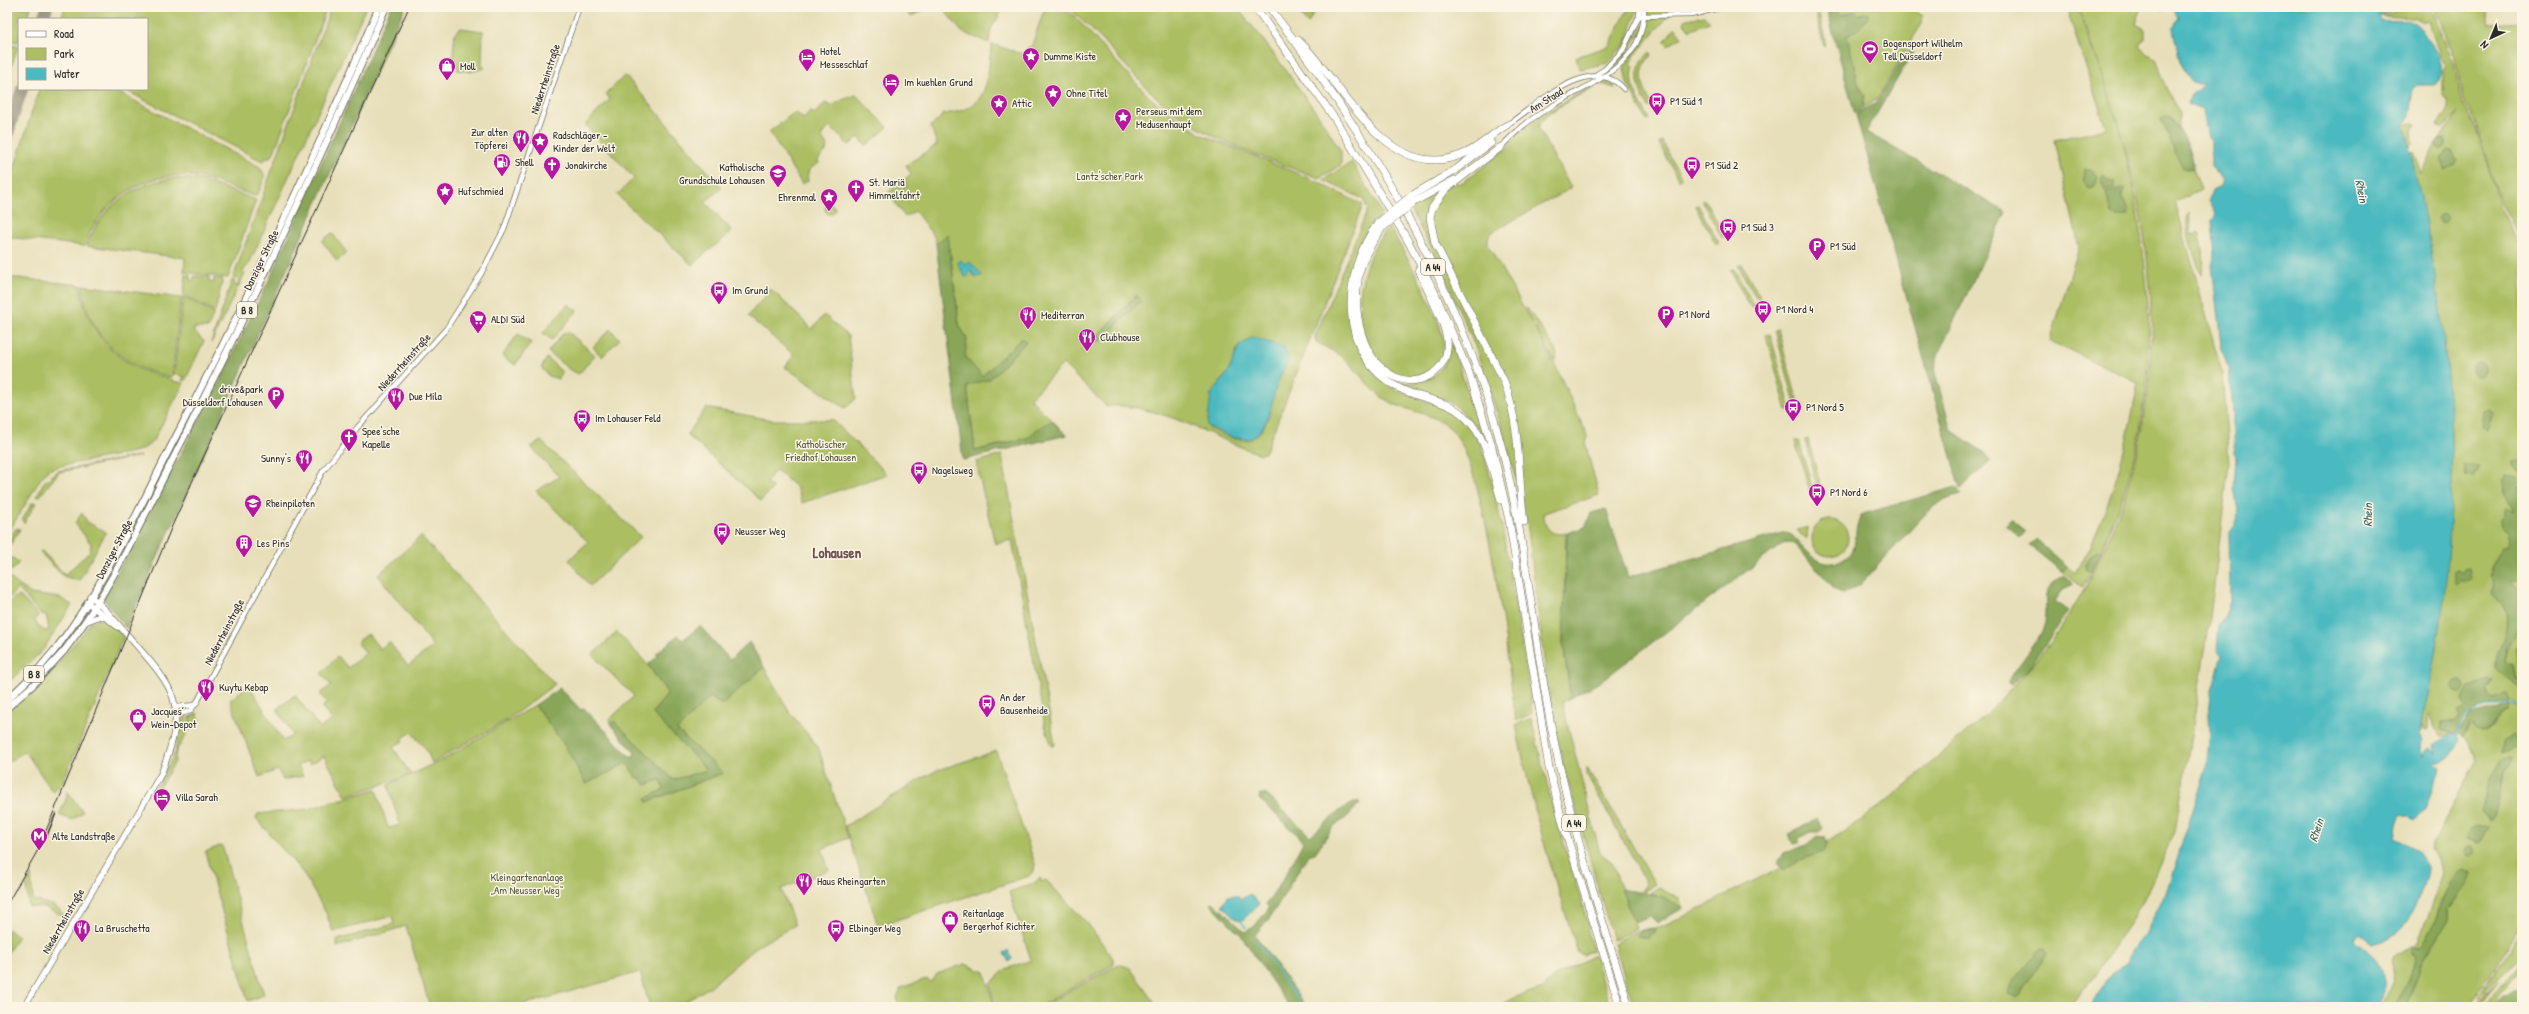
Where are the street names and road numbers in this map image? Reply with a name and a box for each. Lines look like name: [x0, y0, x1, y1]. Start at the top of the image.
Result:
street label: Niederrheinstraße: [527, 42, 563, 116]
street label: Am Staad: [1527, 84, 1566, 116]
street label: Danziger Straße: [240, 227, 282, 292]
road number: A 44: [1421, 259, 1445, 275]
road number: B 8: [237, 302, 257, 318]
street label: Niederrheinstraße: [374, 330, 434, 394]
street label: Danziger Straße: [92, 516, 136, 581]
street label: Niederrheinstraße: [201, 596, 248, 668]
road number: B 8: [24, 666, 44, 682]
road number: A 44: [1562, 815, 1586, 831]
street label: Niederrheinstraße: [39, 885, 88, 956]

